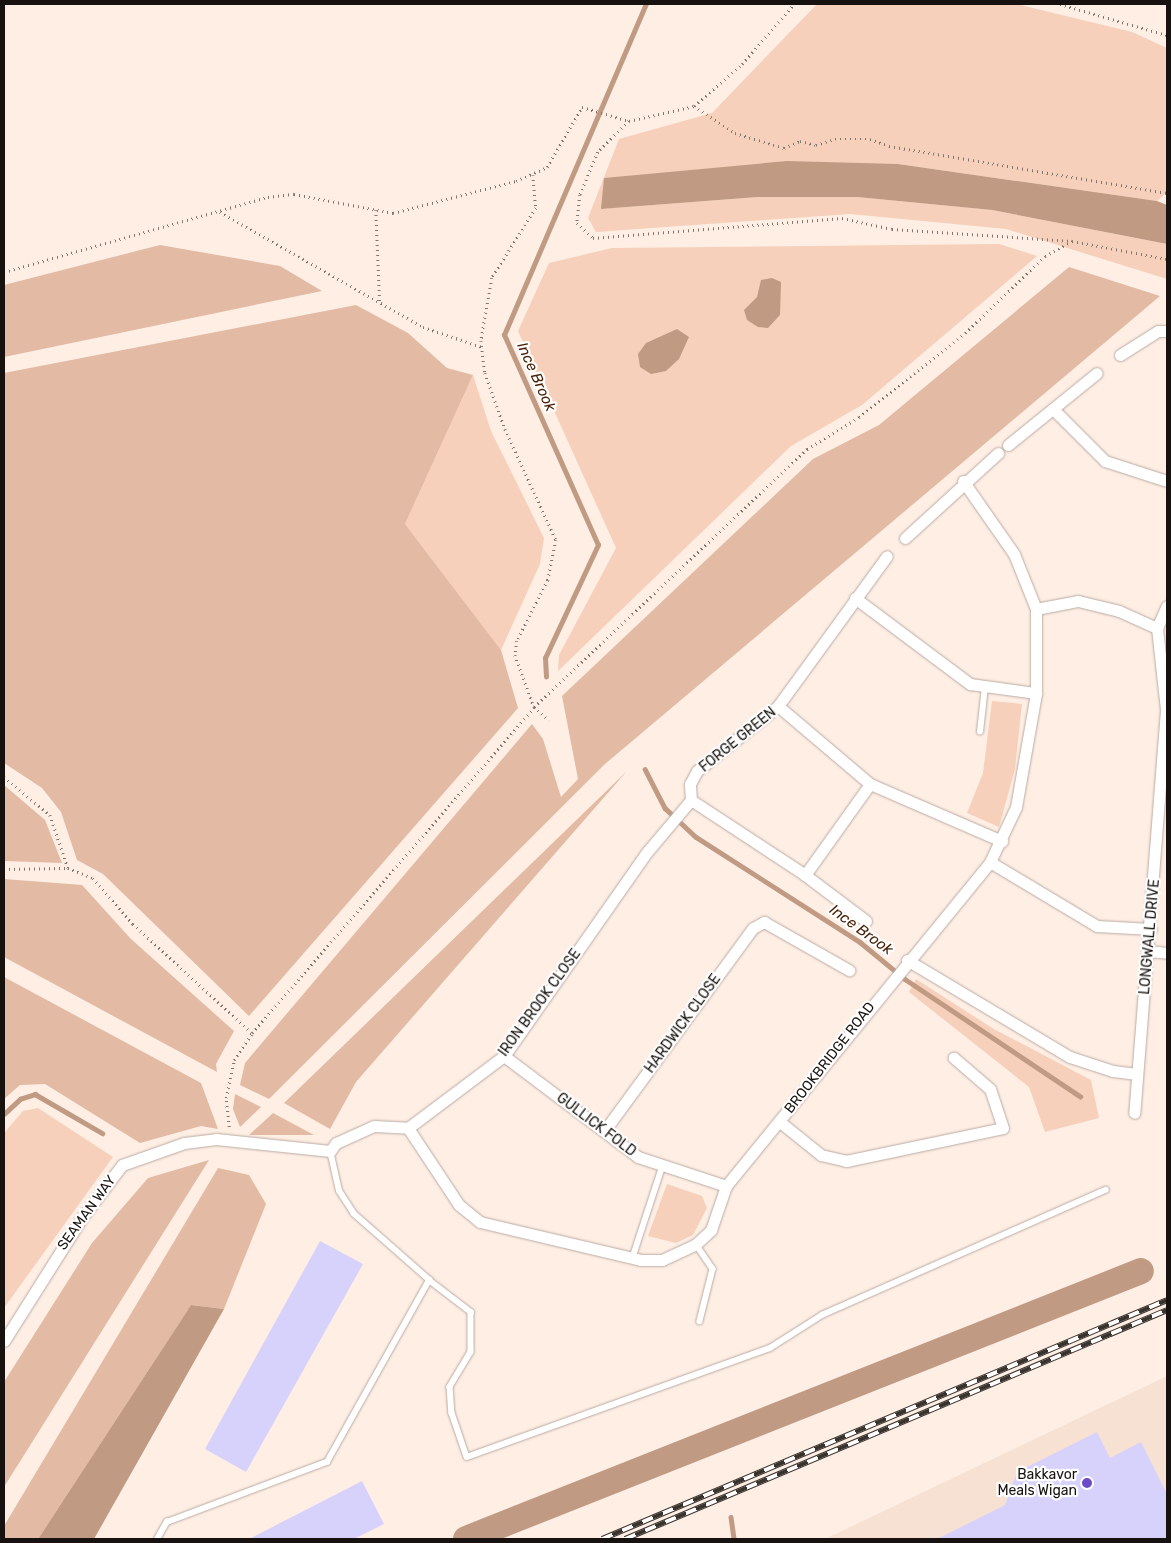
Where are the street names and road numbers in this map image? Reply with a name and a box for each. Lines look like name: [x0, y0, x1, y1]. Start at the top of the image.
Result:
street label: FORGE GREEN: [696, 704, 780, 776]
street label: LONGWALL DRIVE: [1137, 878, 1163, 996]
street label: IRON BROOK CLOSE: [495, 946, 585, 1060]
street label: HARDWICK CLOSE: [642, 971, 724, 1077]
street label: BROOKBRIDGE ROAD: [781, 999, 879, 1117]
street label: GULLICK FOLD: [553, 1090, 639, 1160]
street label: SEAMAN WAY: [54, 1172, 120, 1254]

